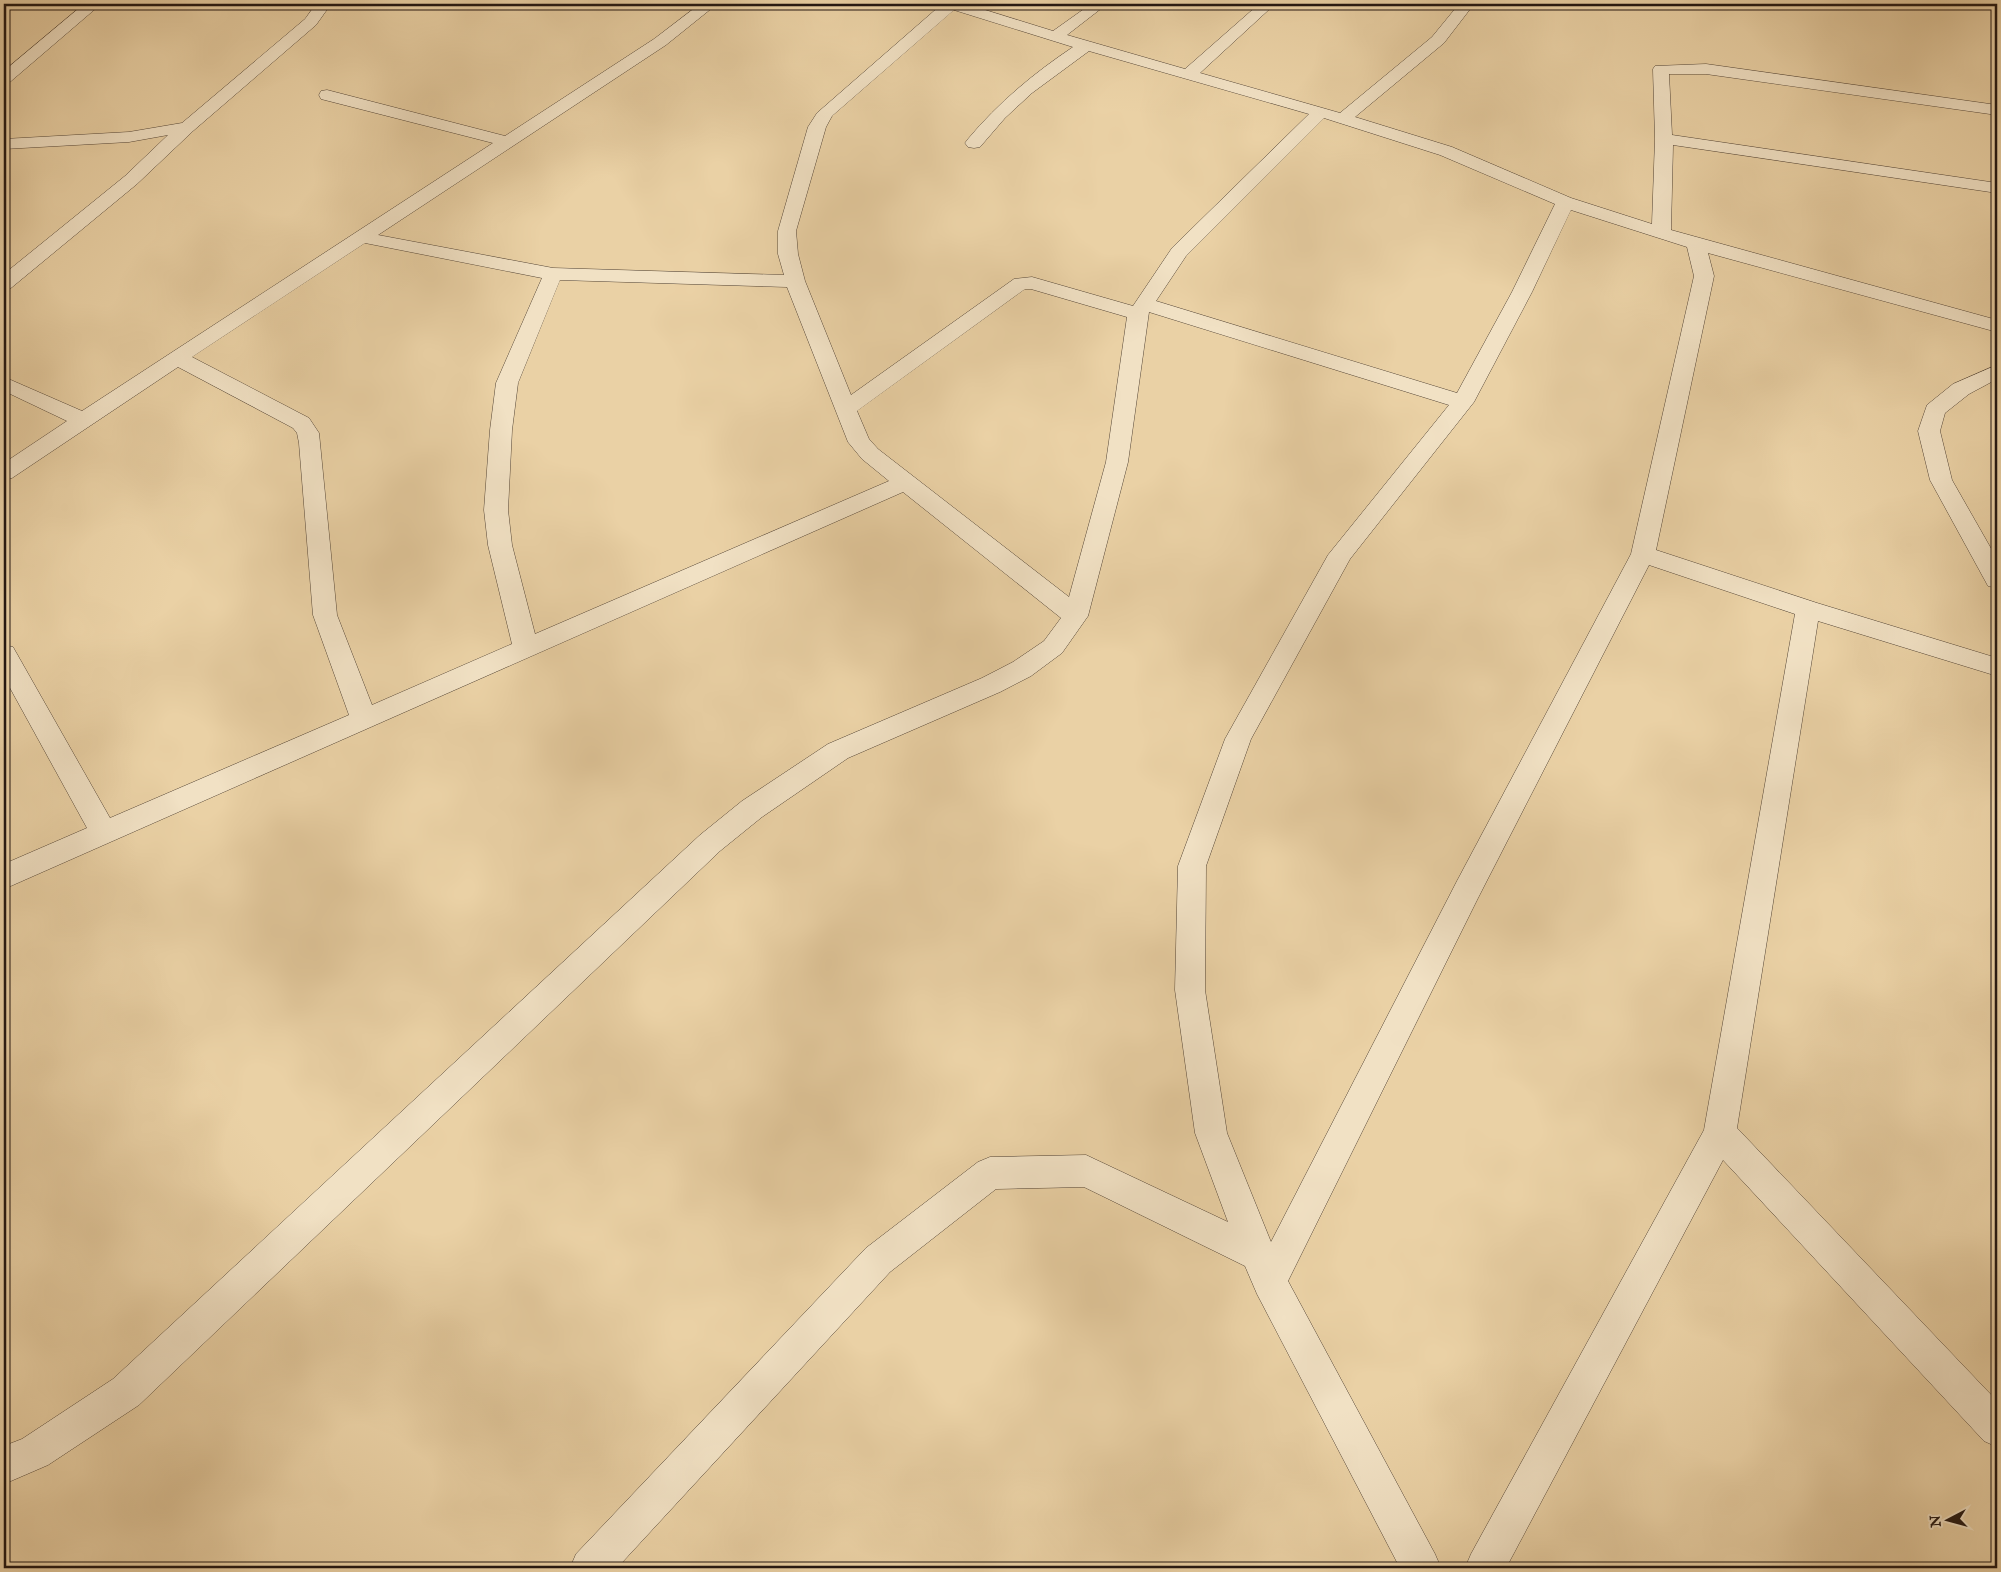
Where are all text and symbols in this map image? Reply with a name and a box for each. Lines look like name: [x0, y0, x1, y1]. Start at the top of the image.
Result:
north arrow: [1924, 1494, 1974, 1544]
text: N: [1926, 1514, 1946, 1529]

